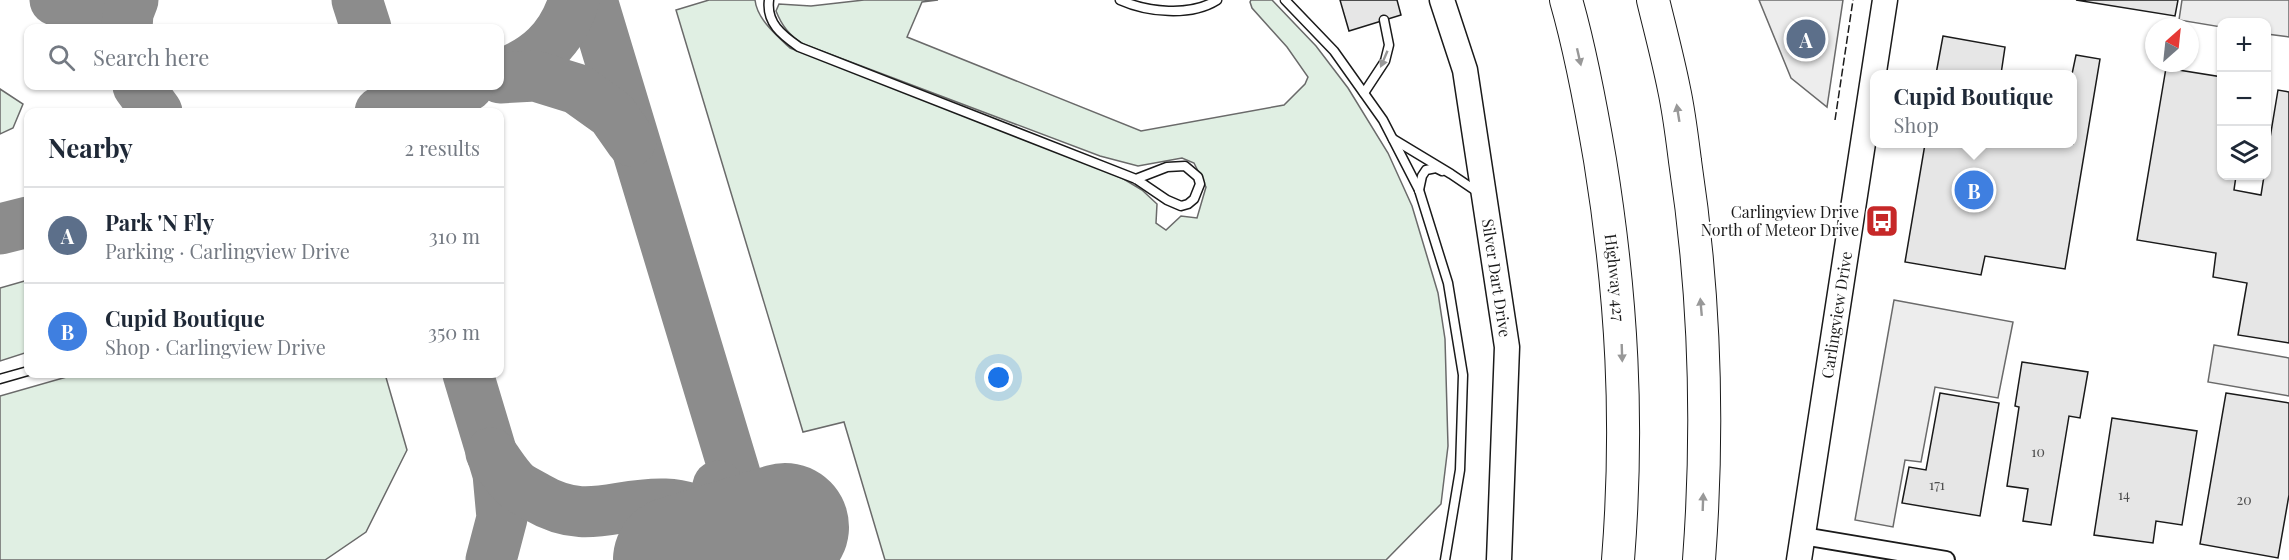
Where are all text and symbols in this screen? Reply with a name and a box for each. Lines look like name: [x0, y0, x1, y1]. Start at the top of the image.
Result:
pin: A: [1786, 16, 1826, 62]
north arrow: [2145, 18, 2199, 72]
map controls: [2217, 18, 2271, 180]
button: +: [2217, 18, 2271, 72]
search box: [24, 24, 504, 90]
icon: search: [45, 41, 78, 74]
text: Search here: [93, 42, 209, 72]
one-way arrow: [1575, 48, 1585, 66]
one-way arrow: [1379, 50, 1389, 68]
popup: [1870, 70, 2077, 148]
button: −: [2217, 72, 2271, 126]
text: Cupid Boutique: [1894, 81, 2053, 111]
one-way arrow: [1673, 104, 1682, 123]
text: Shop: [1894, 111, 1939, 138]
button: layers: [2217, 126, 2271, 180]
text: Nearby: [48, 130, 133, 165]
text: 2 results: [405, 134, 480, 161]
pin: B: [1954, 168, 1994, 213]
place label: Carlingview Drive North of Meteor Drive: [1701, 201, 1859, 240]
bus stop icon: Carlingview Drive North of Meteor Drive: [1864, 203, 1900, 239]
text: Park 'N Fly: [105, 207, 214, 237]
street label: Silver Dart Drive: [1478, 217, 1516, 339]
text: A: [61, 222, 74, 249]
text: 310 m: [429, 222, 480, 249]
street label: Highway 427: [1601, 232, 1630, 322]
text: Parking · Carlingview Drive: [105, 237, 350, 264]
street label: Carlingview Drive: [1816, 250, 1856, 380]
one-way arrow: [1696, 297, 1706, 316]
text: Cupid Boutique: [105, 303, 265, 333]
text: B: [61, 318, 74, 345]
text: 350 m: [428, 318, 480, 345]
text: Shop · Carlingview Drive: [105, 333, 326, 360]
one-way arrow: [1618, 344, 1627, 363]
your location: [984, 363, 1013, 392]
house number: 10: [2031, 442, 2045, 461]
house number: 171: [1929, 475, 1945, 494]
house number: 14: [2118, 485, 2130, 504]
house number: 20: [2236, 490, 2252, 509]
one-way arrow: [1698, 492, 1708, 511]

